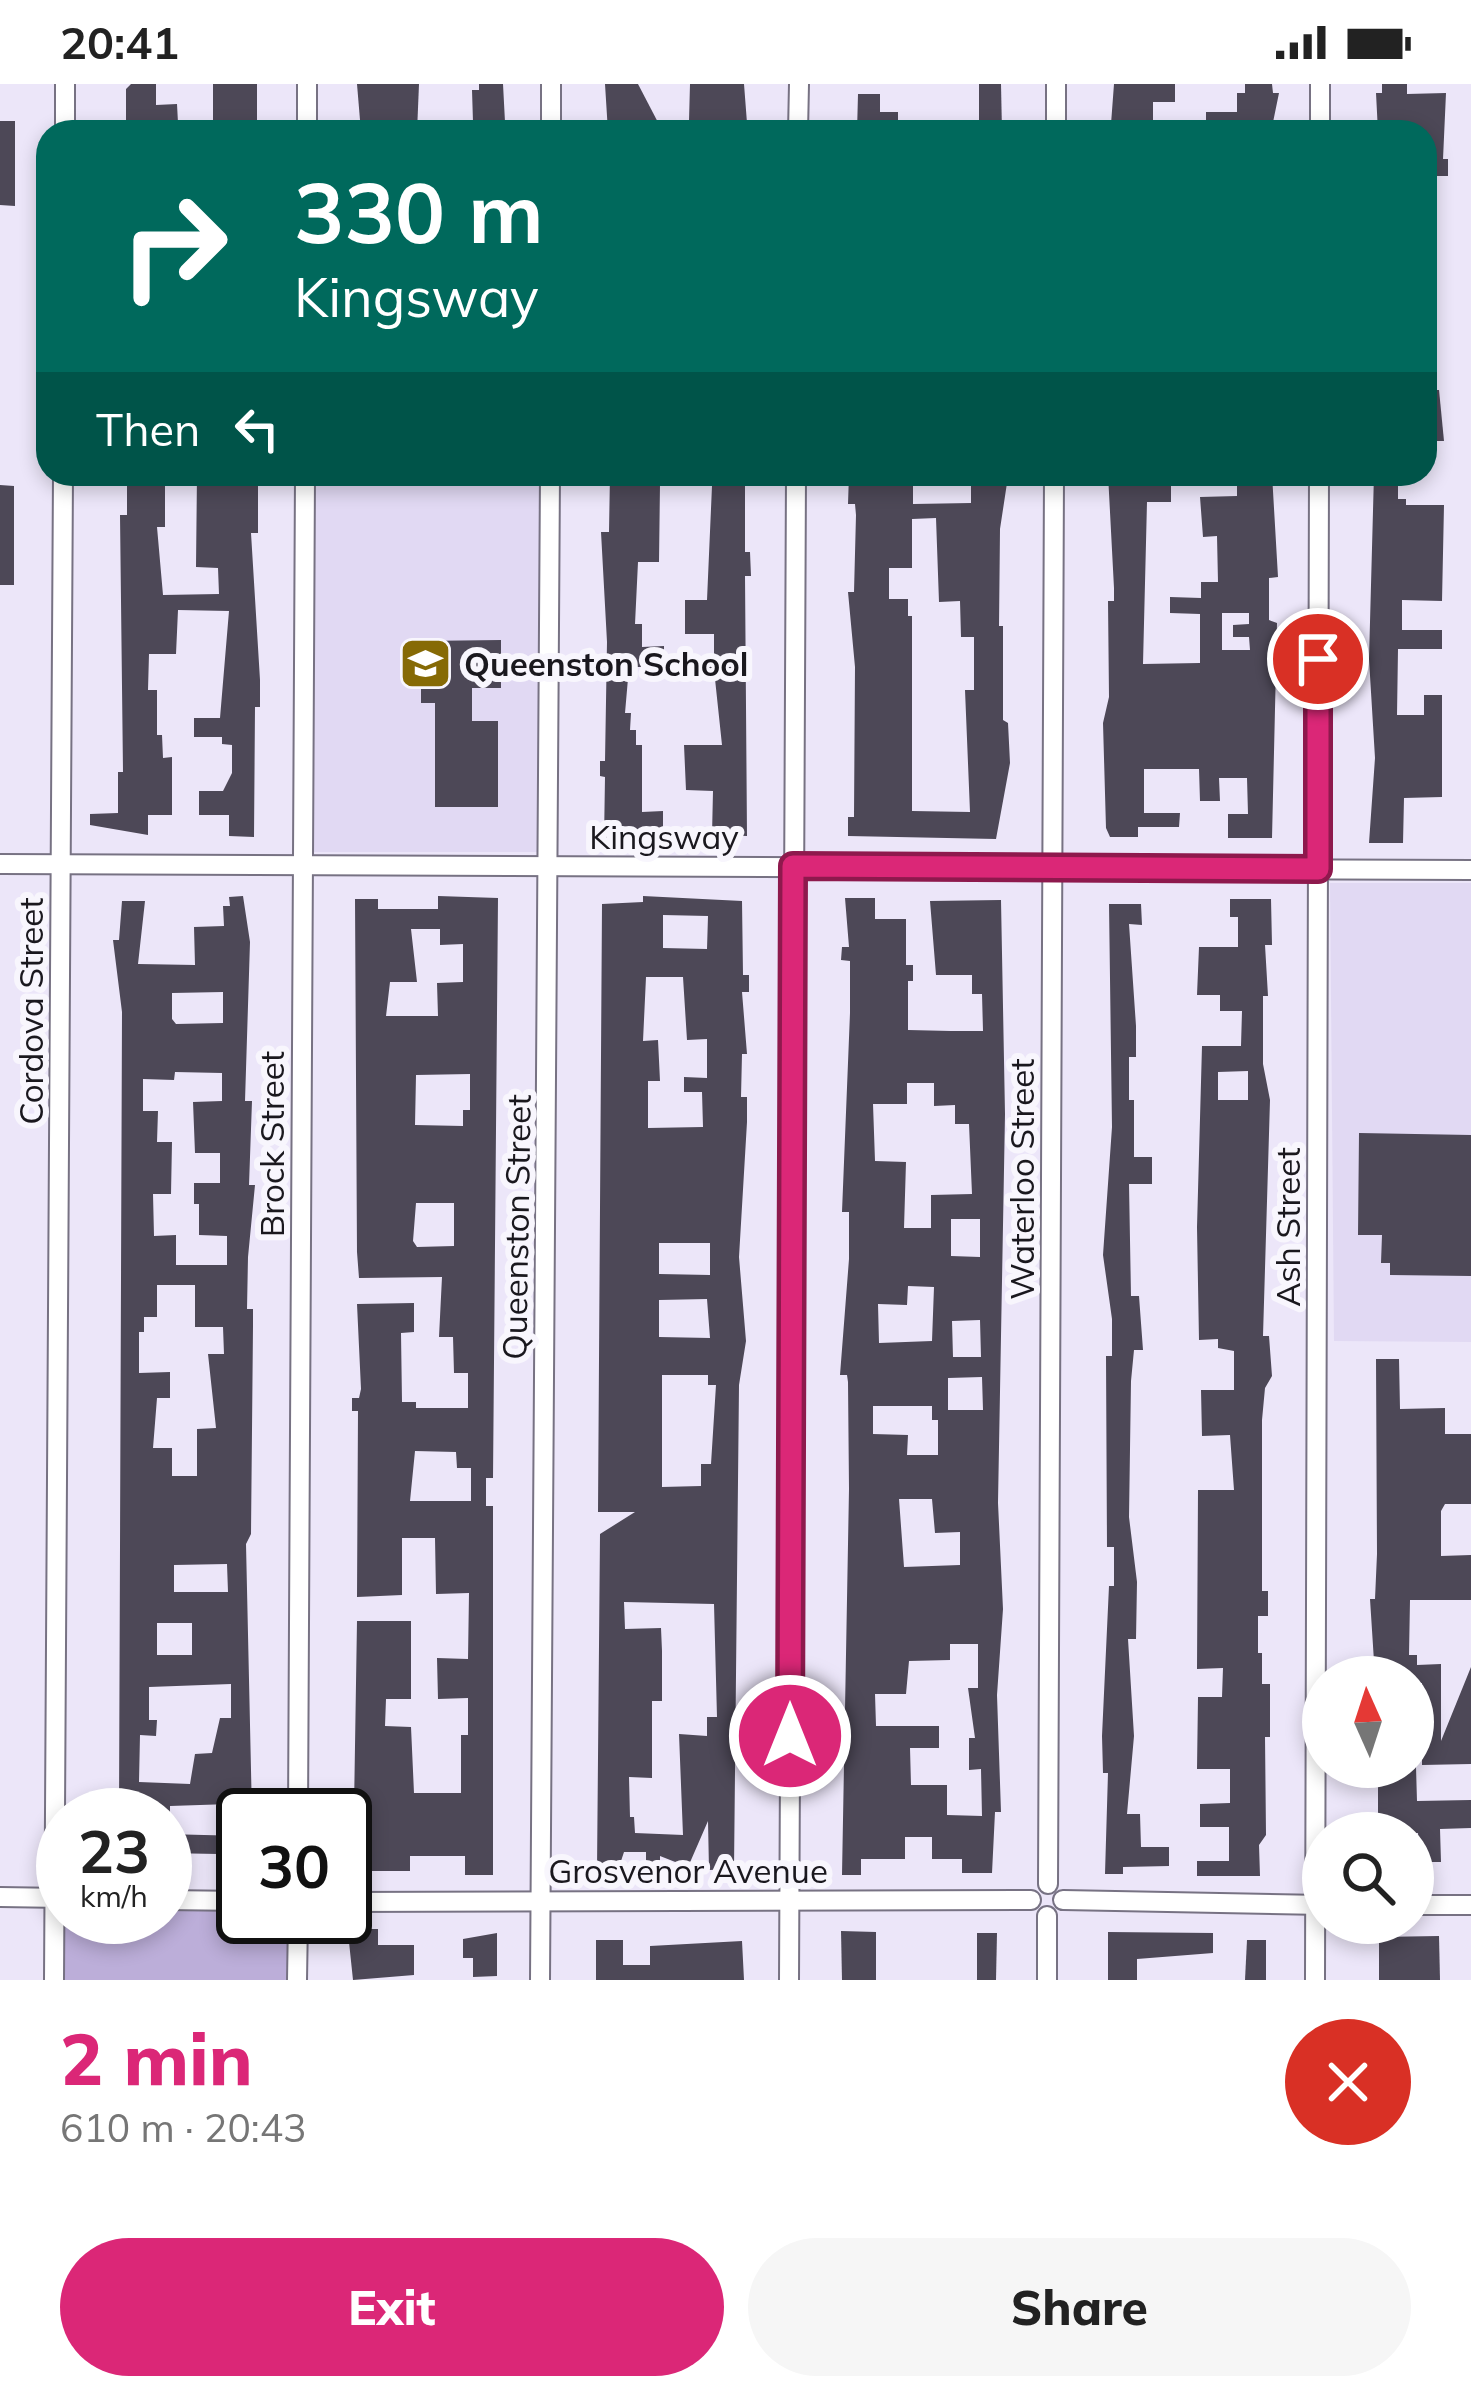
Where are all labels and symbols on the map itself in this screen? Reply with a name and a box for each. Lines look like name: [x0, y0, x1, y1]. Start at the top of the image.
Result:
pin: [1267, 608, 1369, 710]
school or university icon: Queenston School: [397, 635, 453, 691]
place label: Queenston School: [464, 643, 748, 684]
street label: Kingsway: [589, 816, 739, 857]
street label: Cordova Street: [10, 897, 51, 1125]
street label: Brock Street: [251, 1051, 292, 1237]
street label: Waterloo Street: [1001, 1058, 1042, 1300]
street label: Queenston Street: [493, 1094, 539, 1360]
street label: Ash Street: [1267, 1147, 1308, 1307]
north arrow: [1302, 1656, 1434, 1788]
position arrow: [727, 1673, 853, 1799]
speed limit sign: 30: [216, 1788, 372, 1944]
street label: Grosvenor Avenue: [548, 1850, 828, 1891]

